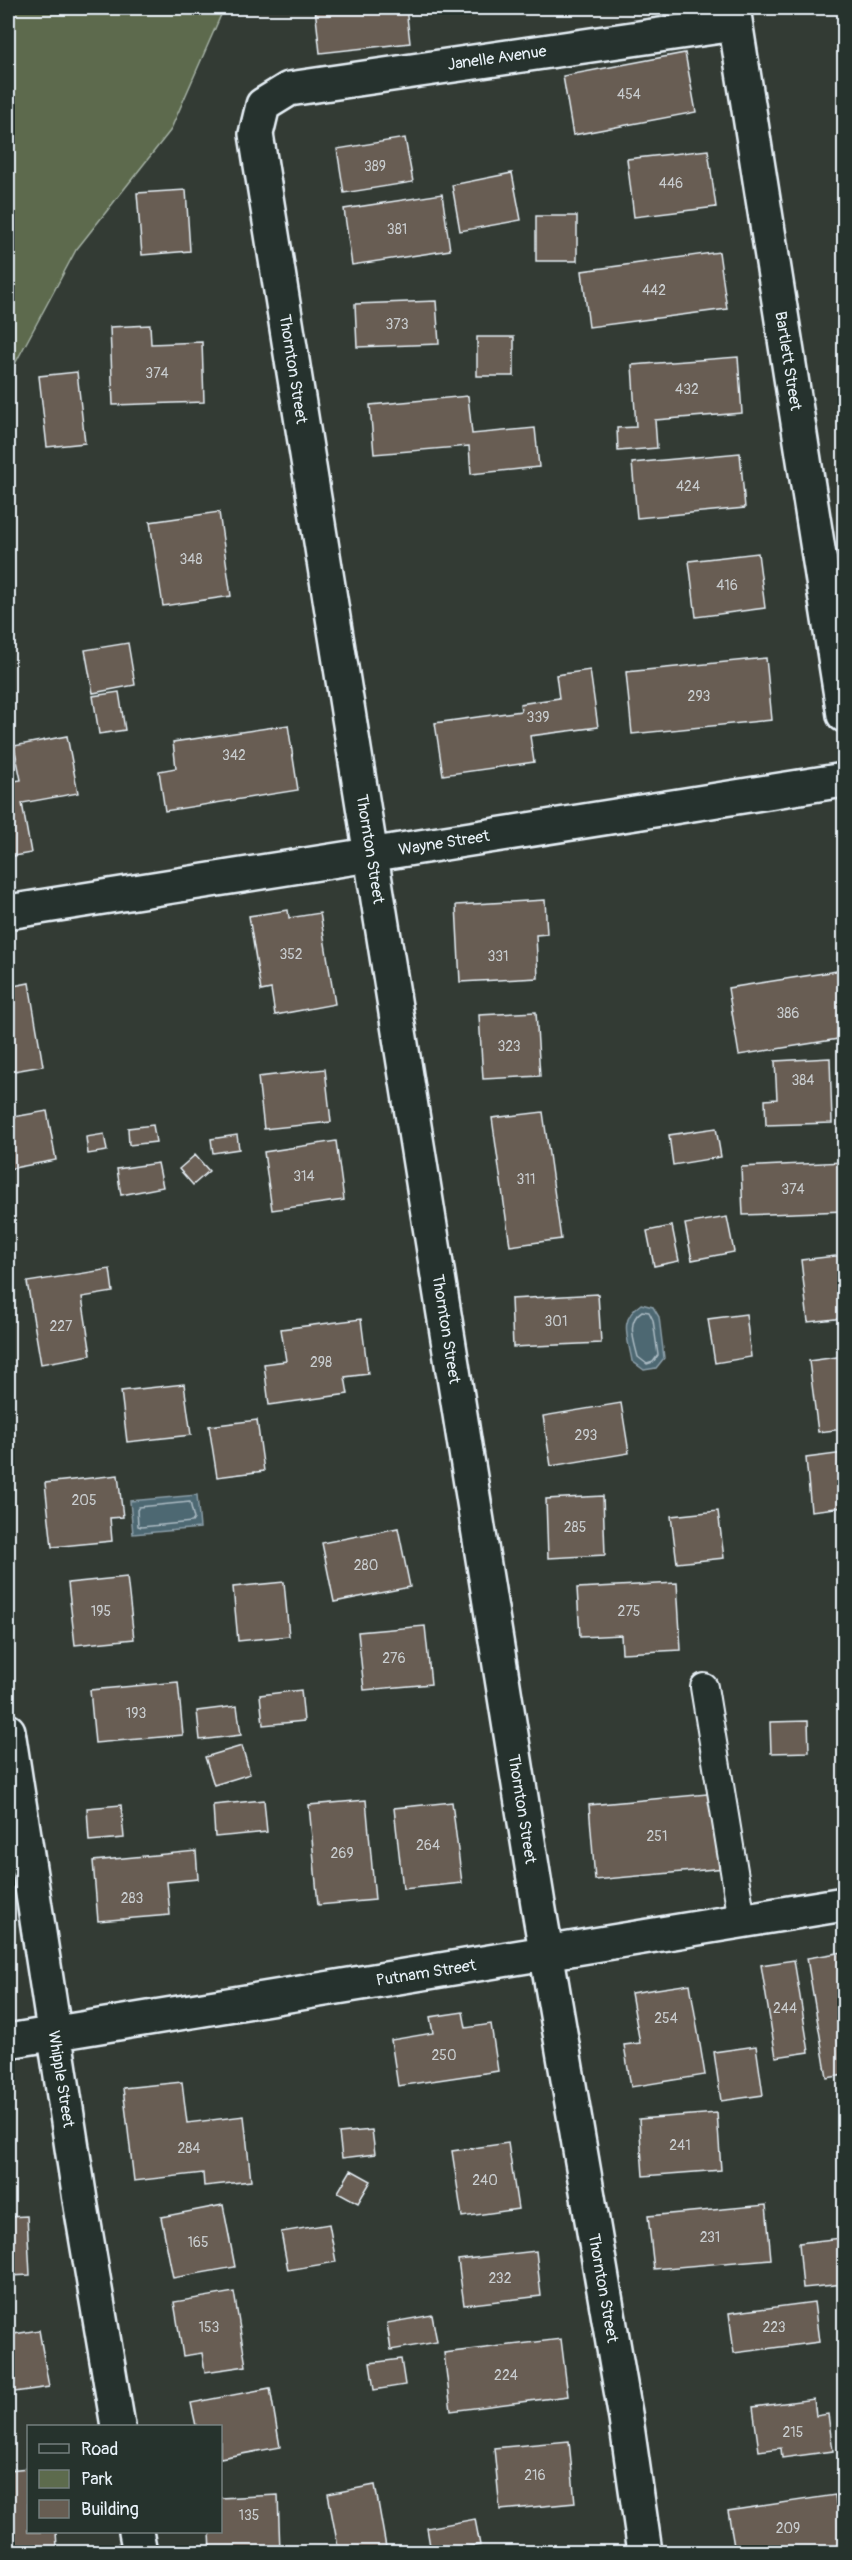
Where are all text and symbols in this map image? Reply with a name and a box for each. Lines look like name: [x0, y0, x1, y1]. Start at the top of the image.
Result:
street label: Janelle Avenue: [446, 41, 548, 75]
house number: 454: [617, 86, 641, 103]
house number: 389: [364, 158, 386, 175]
house number: 446: [659, 175, 683, 192]
house number: 381: [387, 221, 407, 238]
house number: 442: [642, 282, 666, 299]
street label: Bartlett Street: [770, 310, 806, 413]
street label: Thornton Street: [274, 313, 312, 426]
house number: 373: [385, 316, 409, 333]
house number: 374: [145, 365, 169, 382]
house number: 432: [675, 381, 699, 398]
house number: 424: [676, 478, 700, 495]
house number: 348: [180, 551, 203, 568]
house number: 416: [716, 577, 738, 594]
house number: 293: [688, 688, 711, 705]
house number: 339: [527, 709, 549, 726]
house number: 342: [222, 747, 246, 764]
street label: Thornton Street: [351, 793, 389, 906]
street label: Wayne Street: [397, 826, 491, 860]
house number: 352: [279, 946, 303, 963]
house number: 331: [487, 948, 509, 965]
house number: 386: [776, 1005, 800, 1022]
house number: 323: [497, 1038, 521, 1055]
house number: 384: [792, 1072, 815, 1089]
house number: 314: [293, 1168, 315, 1185]
house number: 311: [517, 1171, 535, 1188]
house number: 374: [781, 1181, 805, 1198]
street label: Thornton Street: [427, 1273, 465, 1386]
house number: 301: [545, 1313, 567, 1330]
house number: 227: [49, 1318, 73, 1335]
house number: 298: [310, 1354, 332, 1371]
house number: 293: [575, 1427, 598, 1444]
house number: 205: [72, 1492, 96, 1509]
house number: 285: [564, 1519, 586, 1536]
house number: 280: [354, 1557, 378, 1574]
house number: 195: [91, 1603, 111, 1620]
house number: 275: [618, 1603, 640, 1620]
house number: 276: [382, 1650, 406, 1667]
house number: 193: [126, 1705, 146, 1722]
street label: Thornton Street: [503, 1753, 541, 1866]
house number: 251: [647, 1828, 667, 1845]
house number: 264: [416, 1837, 440, 1854]
house number: 269: [330, 1845, 354, 1862]
house number: 283: [121, 1890, 144, 1907]
street label: Putnam Street: [375, 1955, 478, 1991]
house number: 244: [773, 2000, 797, 2017]
house number: 254: [654, 2010, 678, 2027]
street label: Whipple Street: [43, 2029, 79, 2129]
house number: 250: [432, 2047, 456, 2064]
house number: 241: [669, 2137, 691, 2154]
house number: 284: [177, 2140, 201, 2157]
house number: 240: [472, 2172, 498, 2189]
house number: 231: [700, 2229, 720, 2246]
street label: Thornton Street: [584, 2232, 623, 2345]
house number: 165: [187, 2234, 209, 2251]
house number: 232: [488, 2270, 512, 2287]
house number: 153: [199, 2319, 220, 2336]
house number: 223: [762, 2319, 786, 2336]
house number: 224: [494, 2367, 518, 2384]
house number: 215: [783, 2424, 803, 2441]
legend: [27, 2425, 222, 2533]
text: Road: [81, 2438, 118, 2461]
house number: 216: [524, 2467, 546, 2484]
text: Park: [81, 2468, 113, 2491]
text: Building: [81, 2498, 139, 2521]
house number: 135: [239, 2507, 259, 2524]
house number: 209: [776, 2520, 800, 2537]

